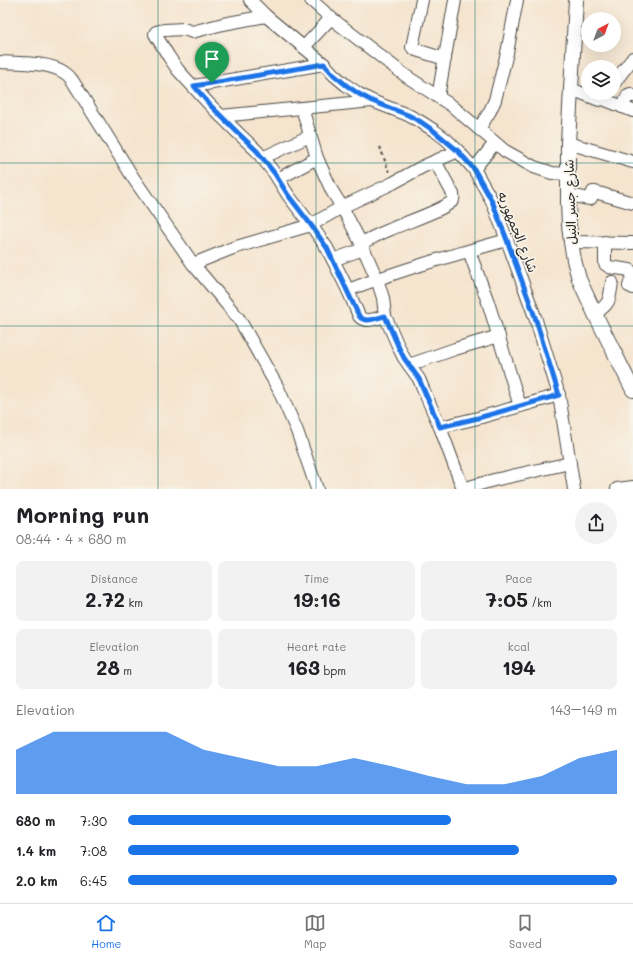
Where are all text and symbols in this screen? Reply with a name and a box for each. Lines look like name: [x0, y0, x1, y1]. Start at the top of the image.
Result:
north arrow: [581, 12, 621, 52]
map controls: [581, 12, 621, 100]
pin: [195, 42, 229, 83]
icon: arrive: [201, 48, 223, 70]
button: layers: [581, 60, 621, 100]
street label: شارع جسر النيل: [560, 159, 581, 245]
street label: شارع الجمهوريه: [493, 189, 542, 275]
text: Morning run: [16, 500, 149, 529]
button: share: [575, 502, 617, 544]
text: 08:44 · 4 × 680 m: [16, 530, 126, 547]
text: Distance: [90, 571, 138, 586]
text: Time: [304, 571, 329, 586]
text: Pace: [505, 571, 532, 586]
text: 2.72: [85, 586, 125, 612]
text: 19:16: [292, 586, 341, 612]
text: 7:05: [486, 586, 528, 612]
text: km: [125, 595, 143, 610]
text: /km: [528, 595, 552, 610]
text: Elevation: [89, 639, 139, 654]
text: Heart rate: [287, 639, 346, 654]
text: kcal: [508, 639, 530, 654]
text: 28: [96, 654, 120, 680]
text: 163: [287, 654, 320, 680]
text: 194: [502, 654, 536, 680]
text: m: [120, 663, 132, 678]
text: bpm: [320, 663, 346, 678]
text: Elevation: [16, 701, 74, 718]
text: 143–149 m: [550, 701, 617, 718]
text: 680 m: [16, 812, 55, 829]
text: 7:30: [80, 812, 107, 829]
text: 1.4 km: [16, 842, 56, 859]
text: 7:08: [80, 842, 107, 859]
text: 2.0 km: [16, 872, 58, 889]
text: 6:45: [80, 872, 107, 889]
tab: Home: [91, 912, 121, 951]
tab: Map: [304, 912, 326, 951]
tab: Saved: [509, 912, 542, 951]

